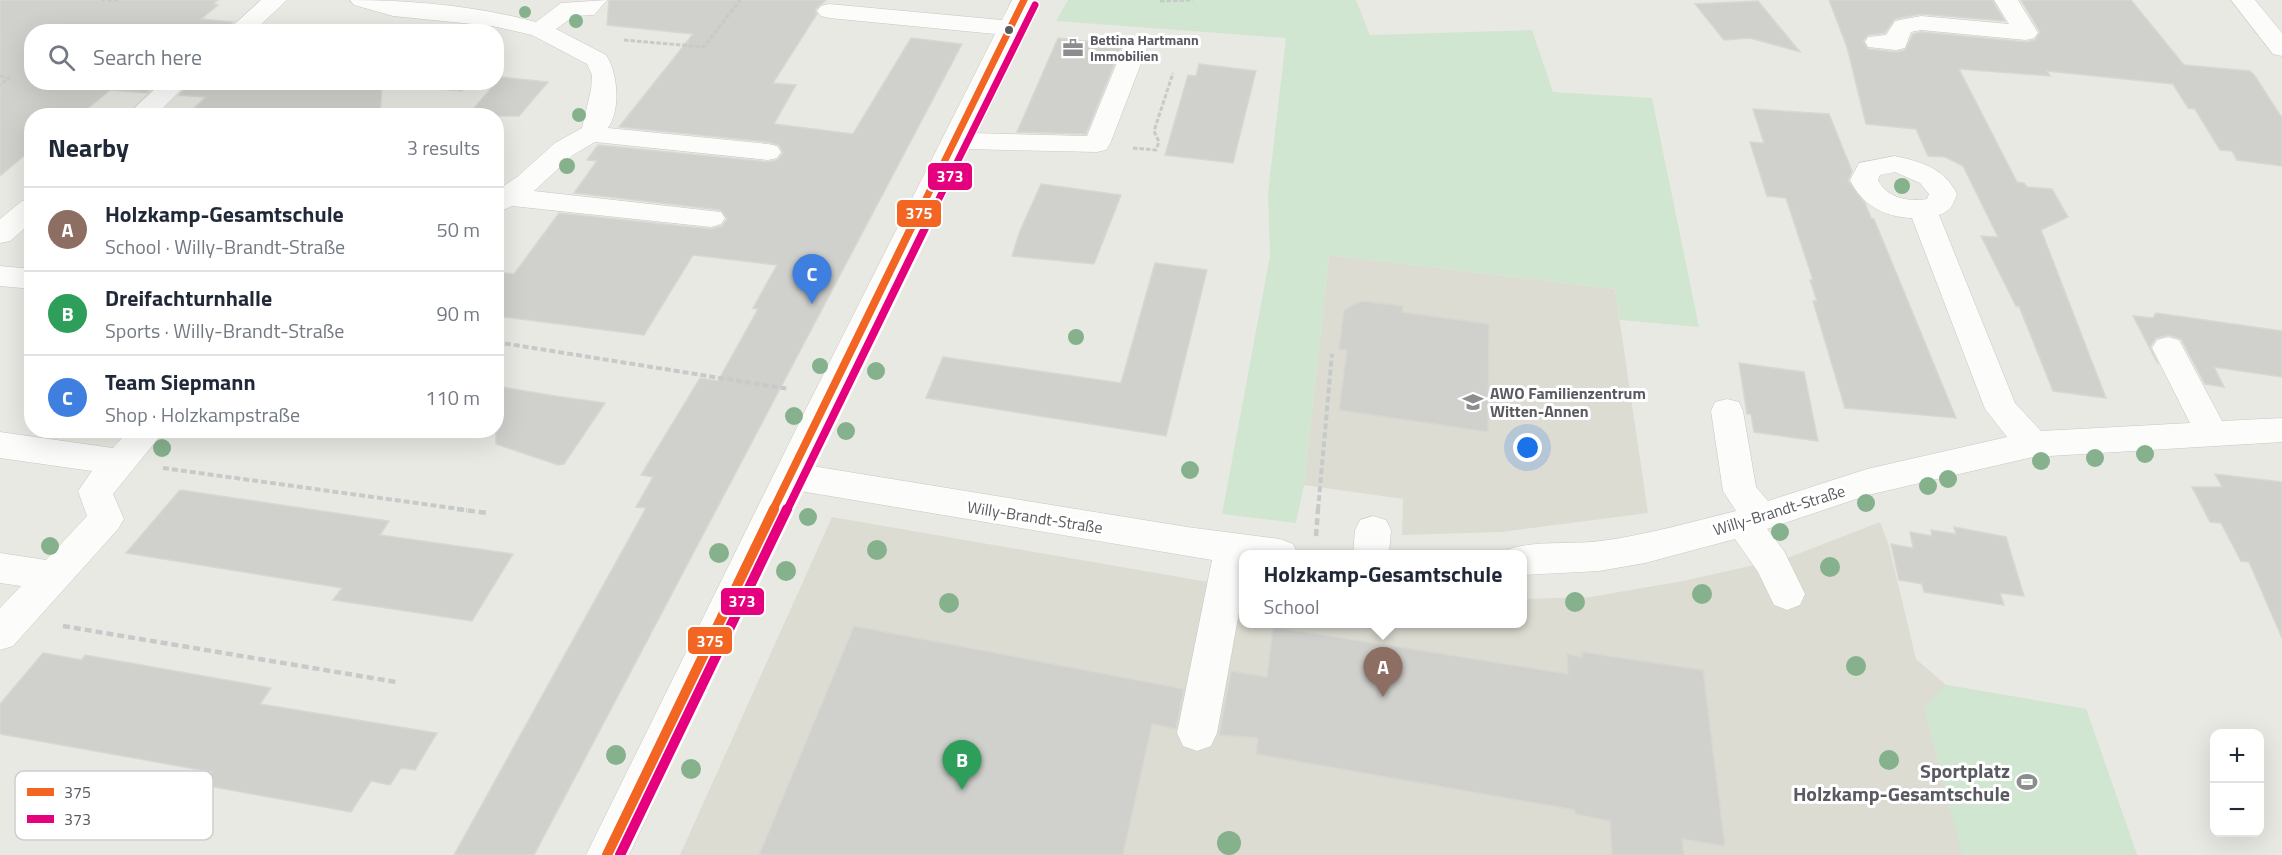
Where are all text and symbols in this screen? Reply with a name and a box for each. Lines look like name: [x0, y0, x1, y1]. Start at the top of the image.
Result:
search box: [24, 24, 504, 90]
unlabelled marker: [1003, 24, 1015, 36]
place label: Bettina Hartmann Immobilien: [1090, 29, 1199, 66]
office icon: Bettina Hartmann Immobilien: [1061, 36, 1085, 60]
text: Search here: [93, 40, 202, 74]
icon: search: [45, 41, 78, 74]
text: Nearby: [48, 128, 129, 167]
text: 3 results: [407, 132, 480, 163]
line badge: 373: [927, 162, 973, 191]
text: 373: [937, 164, 963, 188]
text: Holzkamp-Gesamtschule: [105, 197, 344, 231]
line badge: 375: [896, 199, 942, 228]
text: 375: [906, 201, 932, 225]
text: A: [61, 214, 74, 245]
text: 50 m: [436, 214, 480, 245]
text: School · Willy-Brandt-Straße: [105, 231, 345, 262]
pin: C: [792, 254, 832, 304]
text: Dreifachturnhalle: [105, 281, 272, 315]
text: B: [61, 298, 74, 329]
text: 90 m: [436, 298, 480, 329]
text: Sports · Willy-Brandt-Straße: [105, 315, 344, 346]
text: Team Siepmann: [105, 365, 256, 399]
place label: AWO Familienzentrum Witten-Annen: [1490, 381, 1646, 423]
text: C: [62, 382, 73, 413]
text: 110 m: [425, 382, 480, 413]
school or university icon: AWO Familienzentrum Witten-Annen: [1461, 390, 1485, 414]
text: Shop · Holzkampstraße: [105, 399, 300, 430]
your location: [1513, 433, 1542, 462]
street label: Willy-Brandt-Straße: [1710, 479, 1848, 541]
street label: Willy-Brandt-Straße: [966, 494, 1104, 540]
popup: [1239, 550, 1527, 628]
text: Holzkamp-Gesamtschule: [1264, 557, 1502, 591]
line badge: 373: [720, 587, 765, 616]
text: 373: [729, 589, 755, 613]
text: School: [1264, 591, 1320, 622]
line badge: 375: [687, 626, 733, 655]
text: 375: [697, 629, 723, 653]
pin: A: [1364, 648, 1402, 697]
map controls: [2210, 729, 2264, 837]
button: +: [2210, 729, 2264, 783]
pin: B: [942, 740, 982, 790]
place label: Sportplatz Holzkamp-Gesamtschule: [1793, 755, 2010, 809]
sports icon: Sportplatz Holzkamp-Gesamtschule: [2015, 770, 2039, 794]
legend: [15, 771, 213, 840]
text: 375: [64, 780, 91, 804]
button: −: [2210, 783, 2264, 837]
text: 373: [64, 807, 91, 831]

